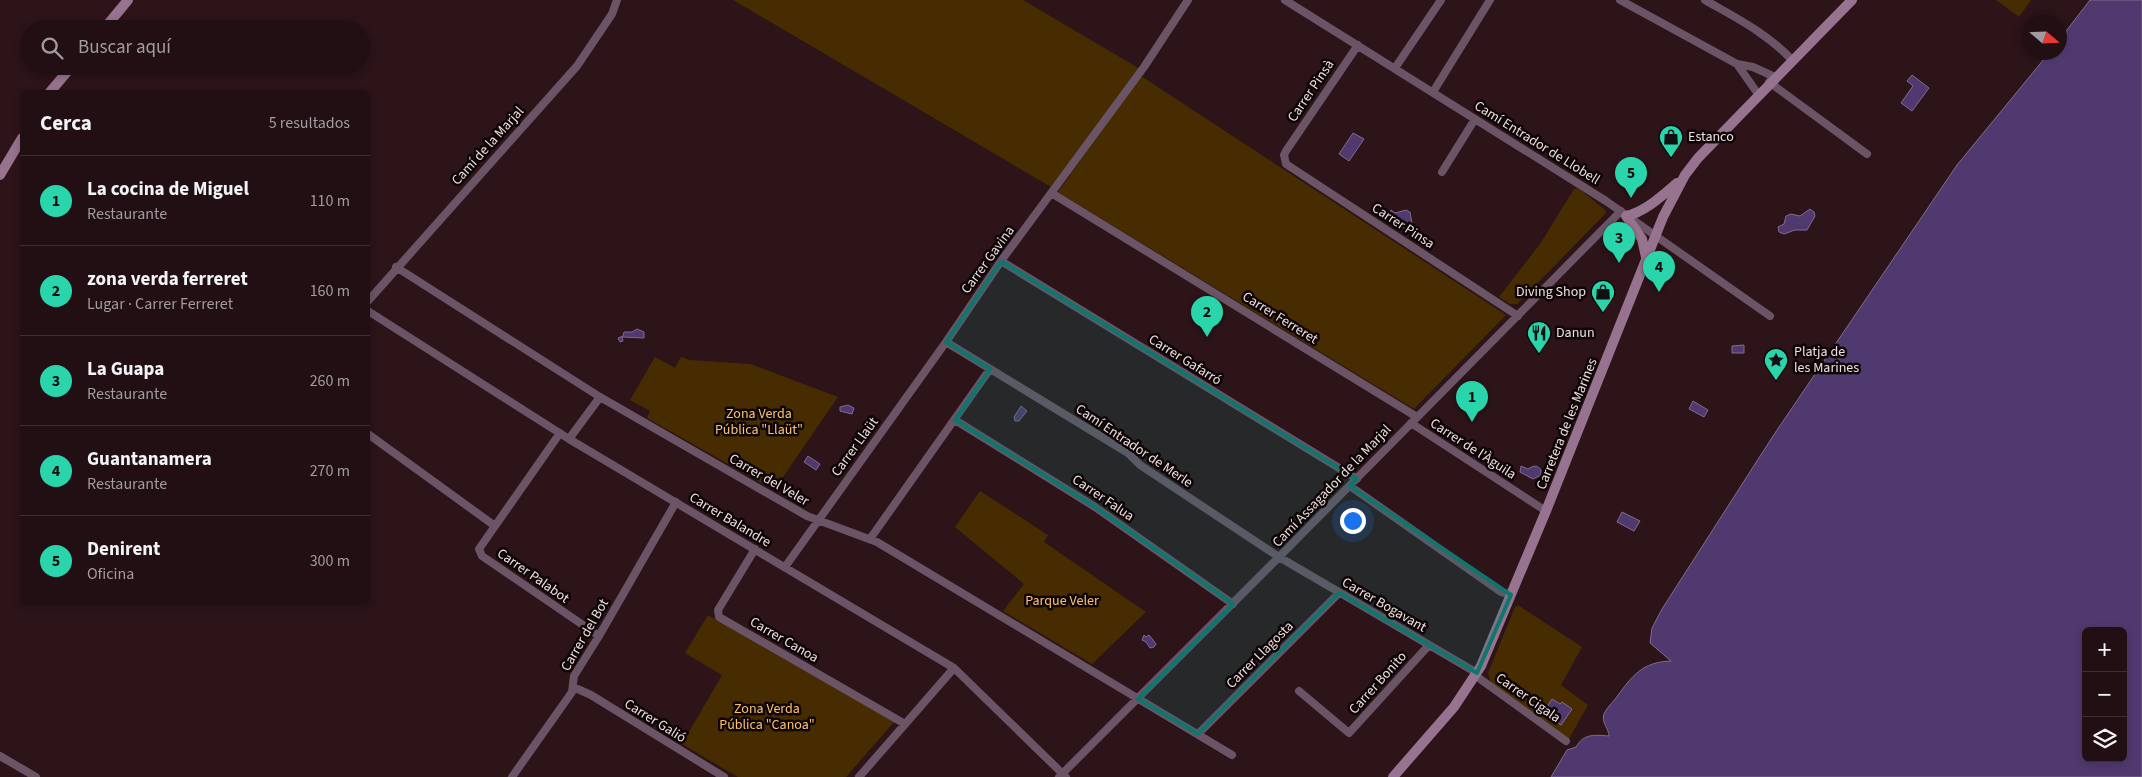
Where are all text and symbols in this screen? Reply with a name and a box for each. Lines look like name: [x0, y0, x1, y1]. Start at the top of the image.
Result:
north arrow: [2022, 15, 2067, 60]
search box: [20, 20, 370, 75]
icon: search: [38, 34, 66, 62]
text: Buscar aquí: [78, 34, 171, 61]
street label: Carrer Pinsà: [1283, 56, 1339, 126]
street label: Camí Entrador de Llobell: [1470, 96, 1604, 190]
street label: Camí de la Marjal: [447, 102, 529, 190]
text: Cerca: [40, 108, 92, 138]
text: 5 resultados: [269, 112, 350, 134]
shop icon: Estanco: [1658, 124, 1684, 158]
place label: Estanco: [1688, 127, 1734, 147]
pin: 5: [1615, 157, 1647, 198]
text: La cocina de Miguel: [87, 176, 249, 203]
text: 1: [52, 190, 60, 212]
text: 110 m: [310, 190, 350, 212]
street label: Carrer Pinsa: [1368, 198, 1438, 254]
text: Restaurante: [87, 203, 167, 225]
street label: Carrer Gavina: [957, 222, 1019, 298]
pin: 3: [1603, 222, 1635, 263]
pin: 4: [1643, 251, 1675, 292]
text: zona verda ferreret: [87, 266, 248, 293]
shop icon: Diving Shop: [1590, 279, 1616, 313]
text: 2: [52, 280, 60, 302]
text: 160 m: [310, 280, 350, 302]
place label: Diving Shop: [1516, 282, 1586, 302]
street label: Carrer Ferreret: [1238, 287, 1322, 349]
text: Lugar · Carrer Ferreret: [87, 293, 233, 315]
pin: 2: [1191, 296, 1223, 337]
restaurant icon: Danun: [1526, 320, 1552, 354]
place label: Danun: [1556, 323, 1595, 343]
street label: Carrer Gafarró: [1145, 330, 1225, 390]
place label: Platja de les Marines: [1794, 342, 1859, 378]
place icon: Platja de les Marines: [1763, 347, 1789, 381]
street label: Carretera de les Marines: [1532, 355, 1603, 493]
text: La Guapa: [87, 356, 164, 383]
text: 3: [52, 370, 60, 392]
text: 260 m: [310, 370, 350, 392]
pin: 1: [1456, 381, 1488, 422]
text: Restaurante: [87, 383, 167, 405]
street label: Camí Entrador de Merle: [1072, 399, 1197, 493]
park label: Zona Verda Pública "Llaüt": [715, 404, 803, 440]
street label: Carrer Llaüt: [827, 413, 884, 481]
street label: Carrer de l'Àguila: [1426, 414, 1520, 484]
street label: Camí Assagador de la Marjal: [1268, 420, 1396, 552]
text: Guantanamera: [87, 446, 212, 473]
street label: Carrer del Veler: [725, 449, 813, 511]
text: 4: [52, 460, 60, 482]
text: 270 m: [310, 460, 350, 482]
street label: Carrer Falua: [1068, 470, 1138, 526]
text: Restaurante: [87, 473, 167, 495]
street label: Carrer Balandre: [685, 488, 775, 552]
your location: [1340, 508, 1366, 534]
text: Denirent: [87, 536, 160, 563]
street label: Carrer Palabot: [493, 544, 573, 608]
text: 5: [52, 550, 60, 572]
text: 300 m: [310, 550, 350, 572]
text: Oficina: [87, 563, 134, 585]
street label: Carrer Bogavant: [1338, 573, 1430, 637]
park label: Parque Veler: [1025, 591, 1099, 611]
street label: Carrer del Bot: [556, 595, 614, 675]
street label: Carrer Canoa: [746, 612, 822, 668]
street label: Carrer Llagosta: [1222, 617, 1298, 693]
map controls: [2082, 627, 2127, 762]
button: +: [2082, 627, 2127, 672]
street label: Carrer Bonito: [1344, 647, 1412, 719]
street label: Carrer Cigala: [1491, 668, 1565, 728]
button: −: [2082, 672, 2127, 717]
street label: Carrer Galió: [620, 694, 690, 748]
park label: Zona Verda Pública "Canoa": [719, 699, 815, 735]
button: layers: [2082, 717, 2127, 762]

